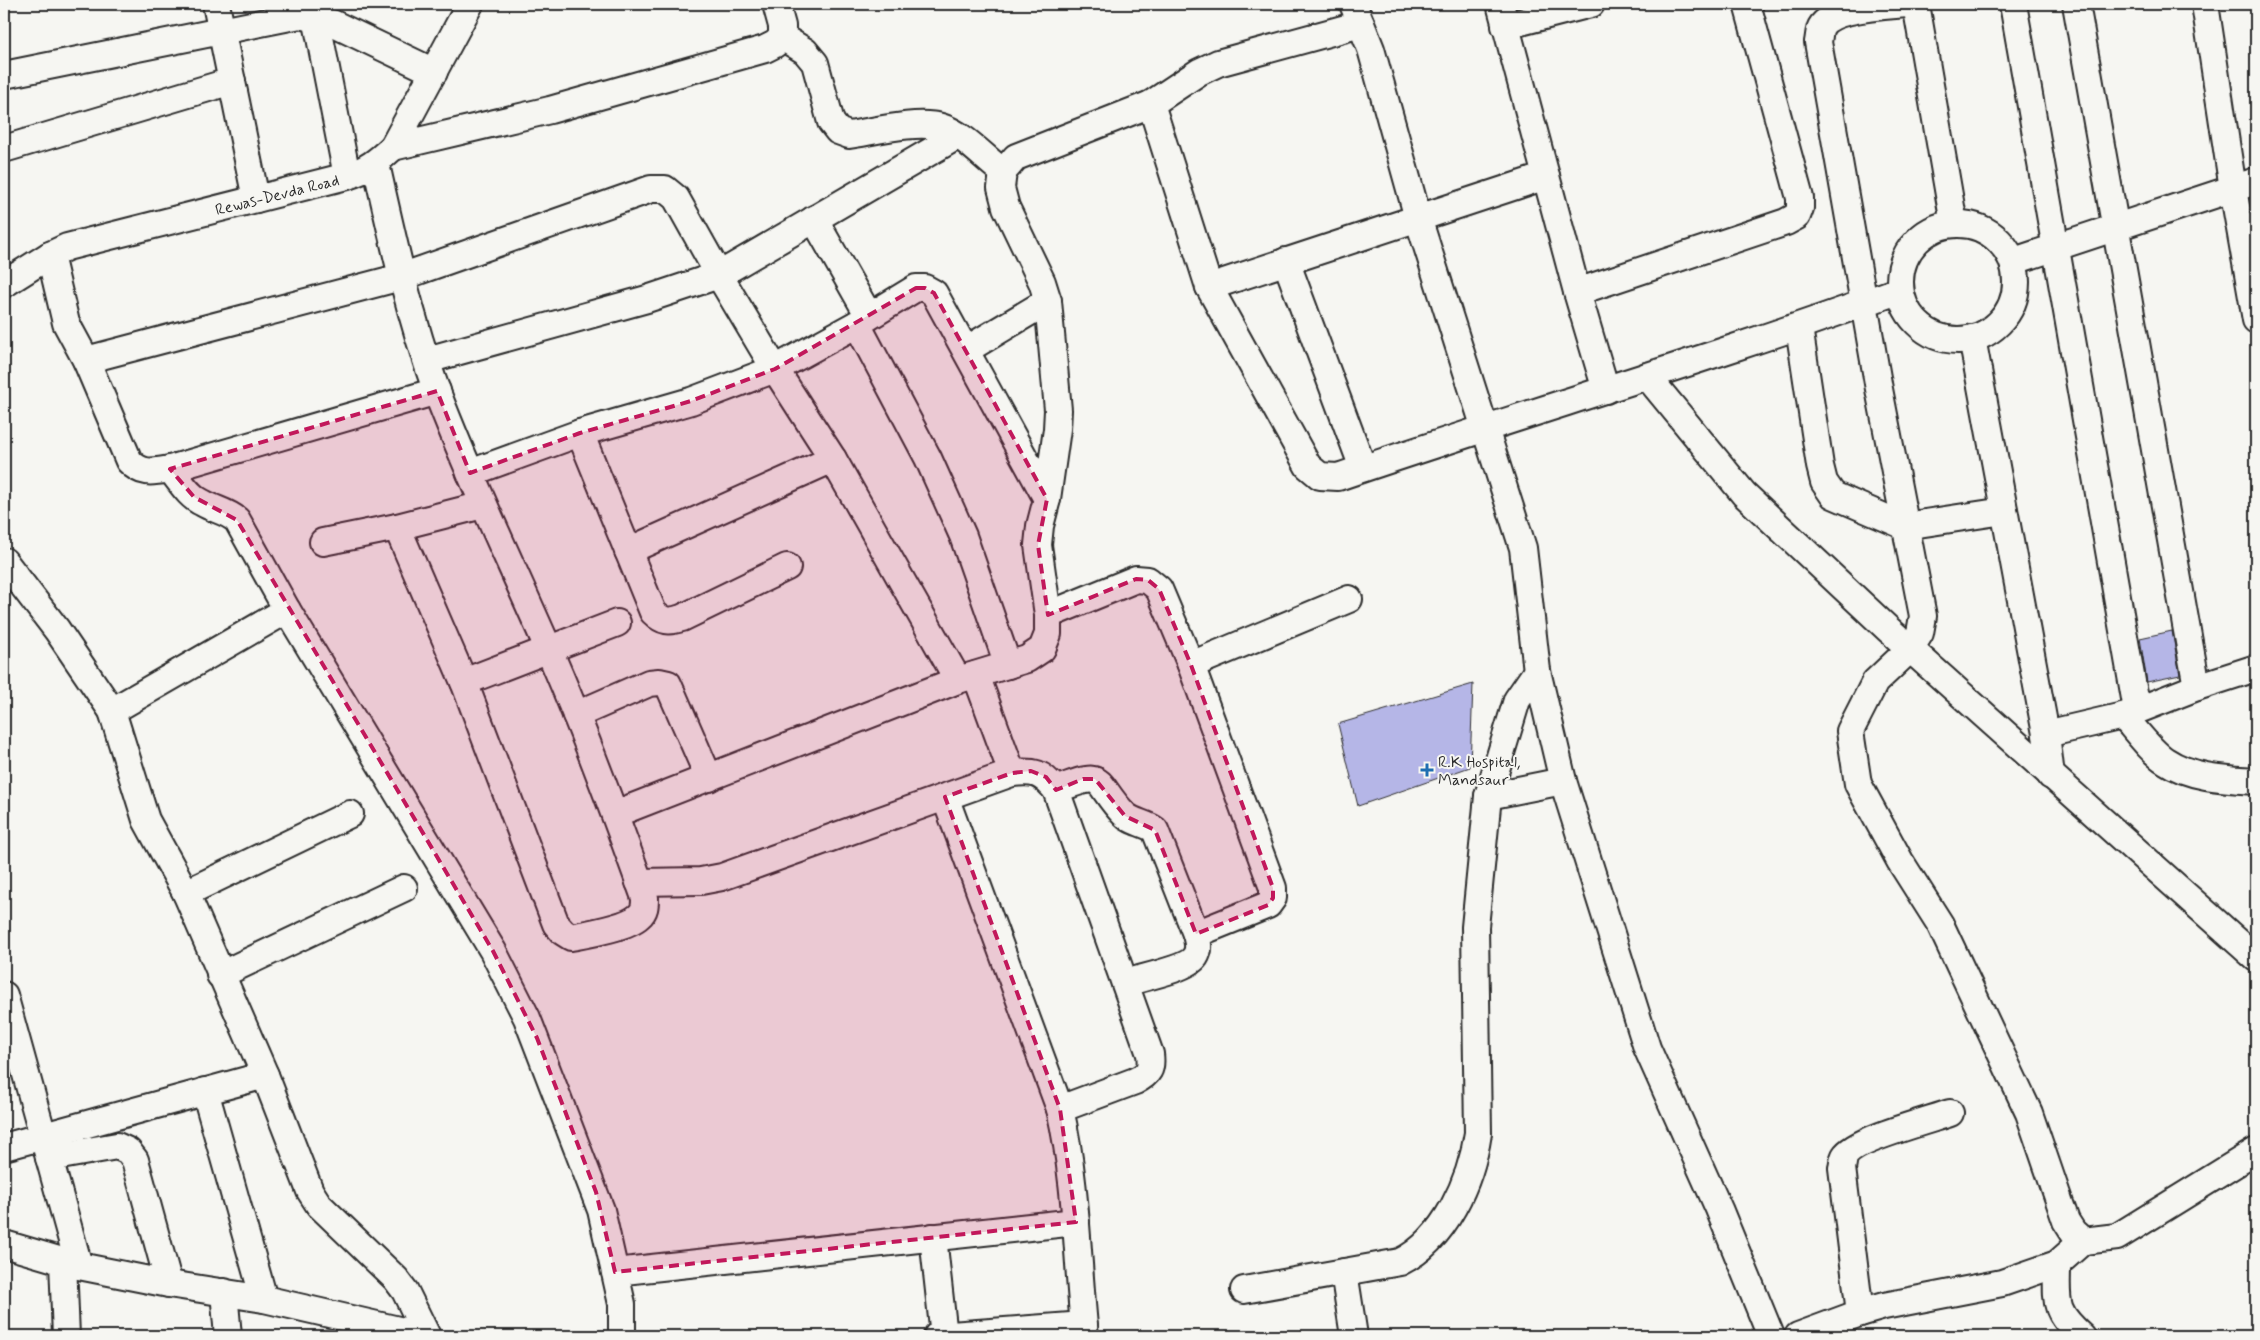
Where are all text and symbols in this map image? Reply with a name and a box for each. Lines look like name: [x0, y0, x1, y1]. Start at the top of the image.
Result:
street label: Rewas-Devda Road: [213, 170, 342, 221]
place label: R.K Hospital, Mandsaur: [1438, 752, 1520, 791]
marker: R.K Hospital, Mandsaur: [1420, 763, 1434, 777]

